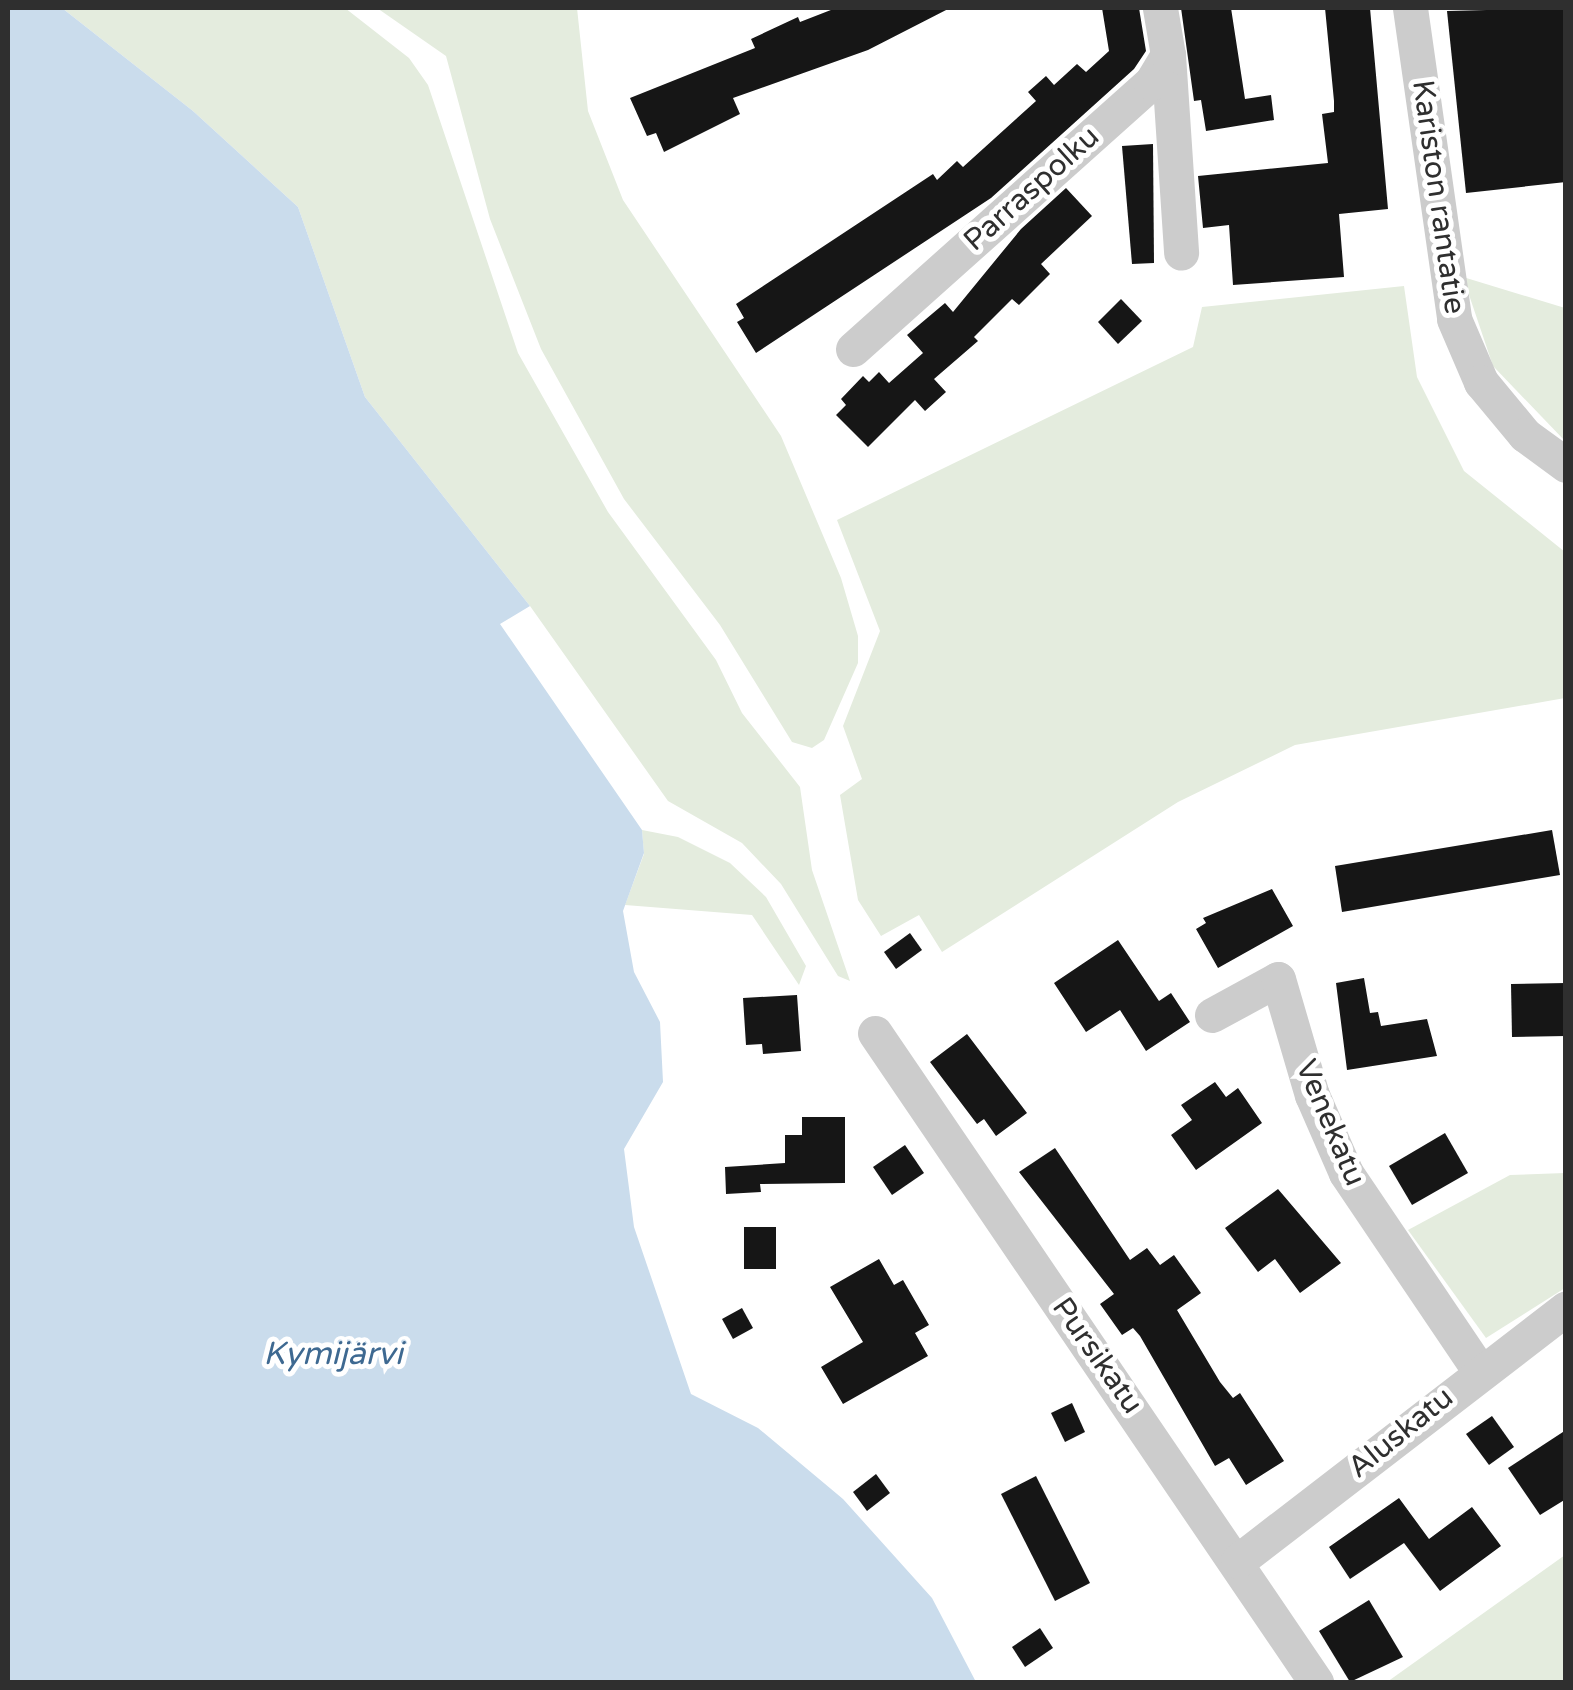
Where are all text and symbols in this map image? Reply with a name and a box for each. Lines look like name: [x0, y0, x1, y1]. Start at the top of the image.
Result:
street label: Kariston rantatie: [1404, 78, 1472, 316]
street label: Parraspolku: [957, 119, 1107, 259]
street label: Venekatu: [1287, 1054, 1373, 1192]
street label: Pursikatu: [1044, 1291, 1150, 1421]
water label: Kymijärvi: [263, 1335, 403, 1373]
street label: Aluskatu: [1341, 1380, 1461, 1486]

